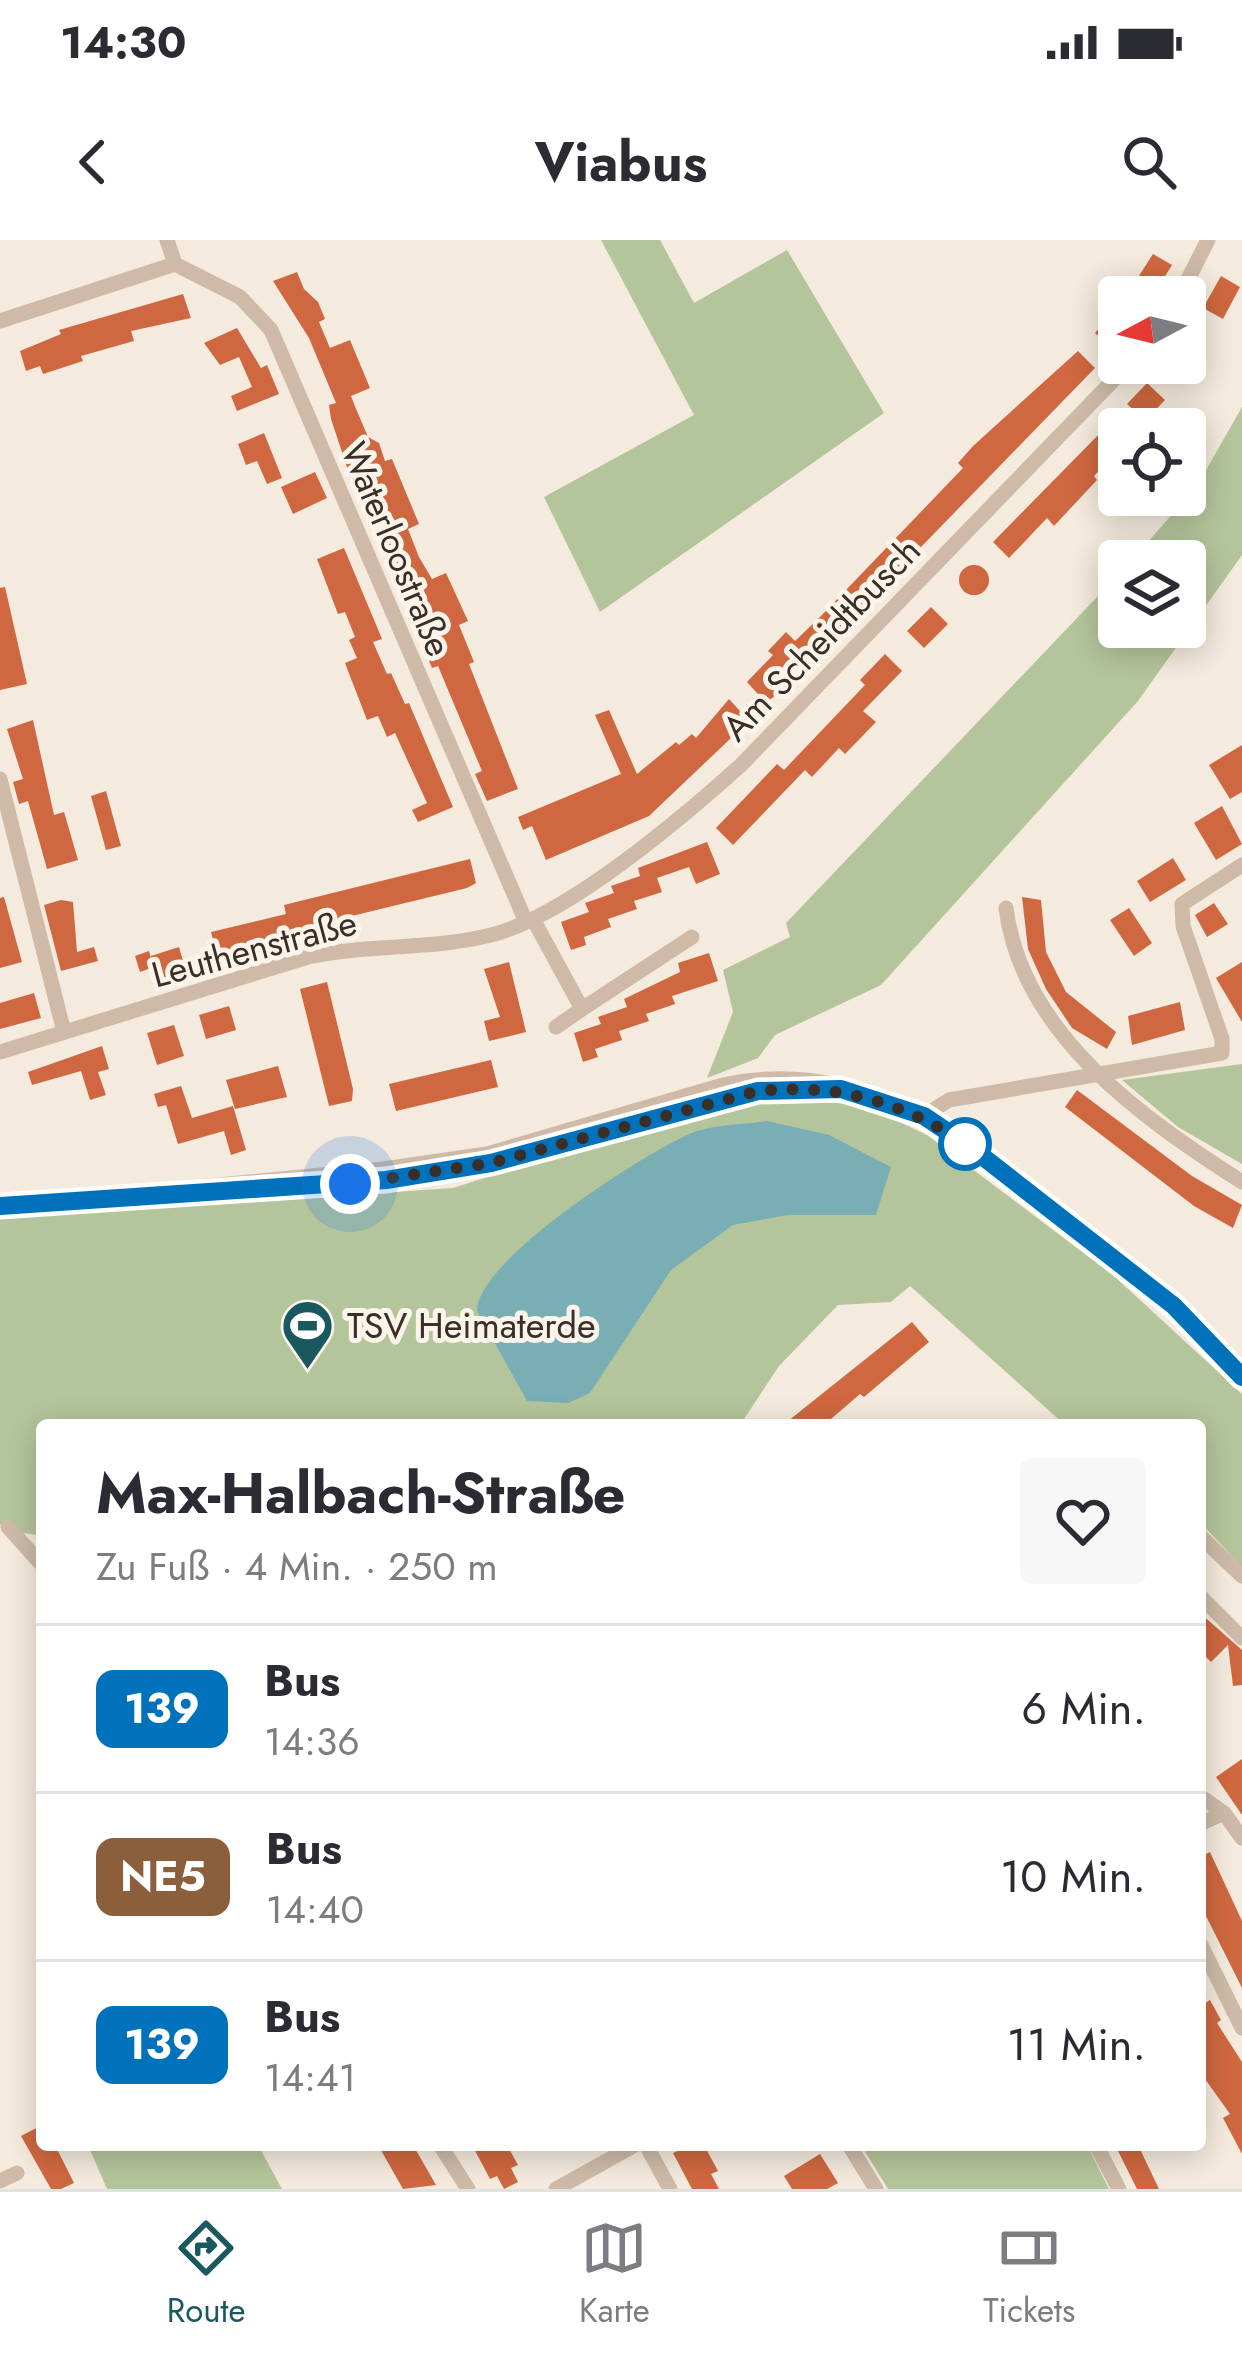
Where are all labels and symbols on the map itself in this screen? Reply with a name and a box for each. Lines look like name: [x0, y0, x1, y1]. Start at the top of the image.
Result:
north arrow: [1098, 276, 1206, 384]
street label: Waterloostraße: [328, 434, 466, 664]
street label: Am Scheidtbusch: [710, 525, 932, 753]
street label: Leuthenstraße: [146, 896, 362, 1000]
unlabelled marker: [940, 1119, 990, 1169]
your location: [320, 1154, 380, 1214]
sports icon: TSV Heimaterde: [280, 1297, 336, 1371]
place label: TSV Heimaterde: [347, 1299, 596, 1351]

